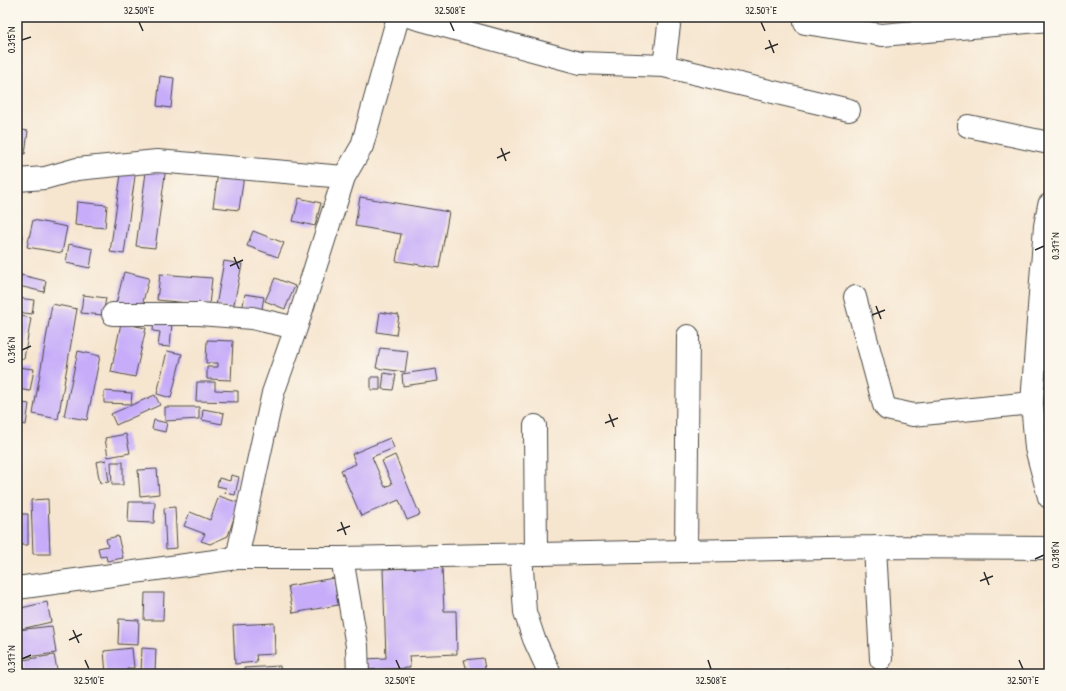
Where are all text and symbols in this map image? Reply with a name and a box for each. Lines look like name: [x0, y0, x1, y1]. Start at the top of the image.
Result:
text: 32.509°E: [124, 4, 155, 17]
text: 32.508°E: [434, 4, 466, 17]
text: 32.507°E: [745, 4, 777, 17]
text: 0.315°N: [5, 27, 18, 53]
text: 0.317°N: [1049, 232, 1062, 260]
text: 0.316°N: [5, 337, 18, 363]
text: 0.318°N: [1049, 542, 1062, 568]
text: 0.317°N: [5, 645, 18, 673]
text: 32.510°E: [74, 674, 105, 687]
text: 32.509°E: [385, 674, 416, 687]
text: 32.508°E: [695, 674, 727, 687]
text: 32.507°E: [1007, 674, 1039, 687]

